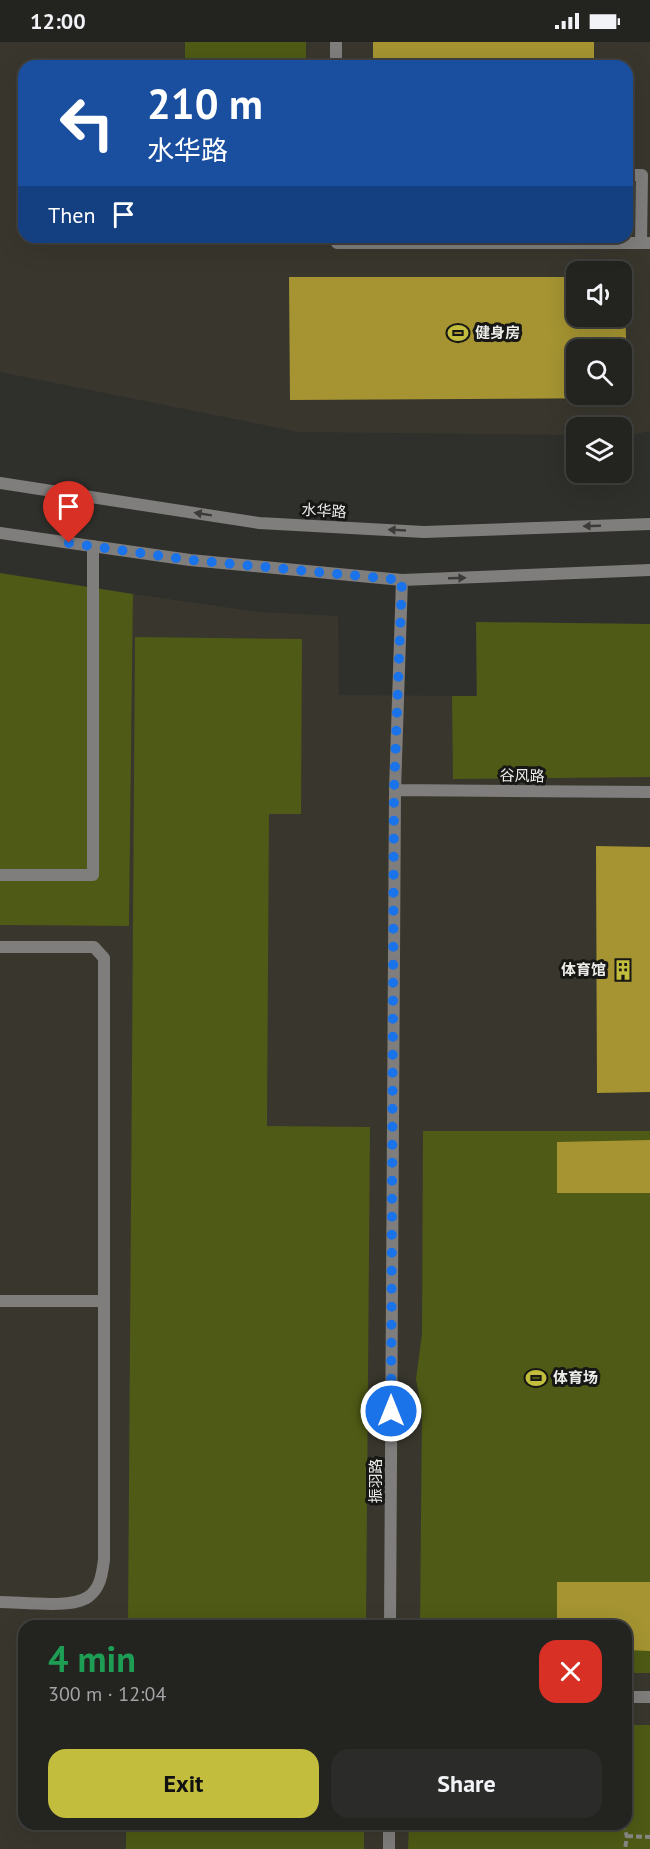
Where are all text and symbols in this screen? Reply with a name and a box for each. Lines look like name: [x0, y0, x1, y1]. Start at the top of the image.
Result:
text: 12:00: [30, 7, 86, 35]
text: 210 m: [147, 76, 263, 131]
icon: left: [48, 84, 126, 162]
text: 水华路: [147, 133, 228, 167]
icon: arrive: [107, 198, 140, 231]
text: Then: [48, 201, 95, 229]
map controls: [566, 261, 632, 483]
button: sound: [566, 261, 632, 327]
sports icon: 健身房: [446, 321, 470, 345]
place label: 健身房: [475, 323, 520, 342]
button: search: [566, 339, 632, 405]
button: layers: [566, 417, 632, 483]
pin: [43, 481, 94, 543]
icon: arrive: [52, 490, 85, 523]
street label: 水华路: [301, 500, 347, 521]
one-way arrow: [193, 509, 212, 518]
one-way arrow: [582, 522, 601, 531]
one-way arrow: [387, 526, 406, 535]
one-way arrow: [448, 573, 467, 583]
street label: 谷风路: [499, 766, 545, 785]
building icon: 体育馆: [611, 958, 635, 982]
place label: 体育馆: [561, 960, 606, 979]
sports icon: 体育场: [524, 1366, 548, 1390]
place label: 体育场: [553, 1368, 598, 1387]
position arrow: [359, 1379, 423, 1443]
street label: 振羽路: [366, 1458, 385, 1504]
text: 4 min: [48, 1635, 136, 1682]
button: close: [539, 1640, 602, 1703]
text: 300 m · 12:04: [48, 1681, 166, 1707]
button: Exit: [48, 1749, 319, 1818]
button: Share: [331, 1749, 602, 1818]

